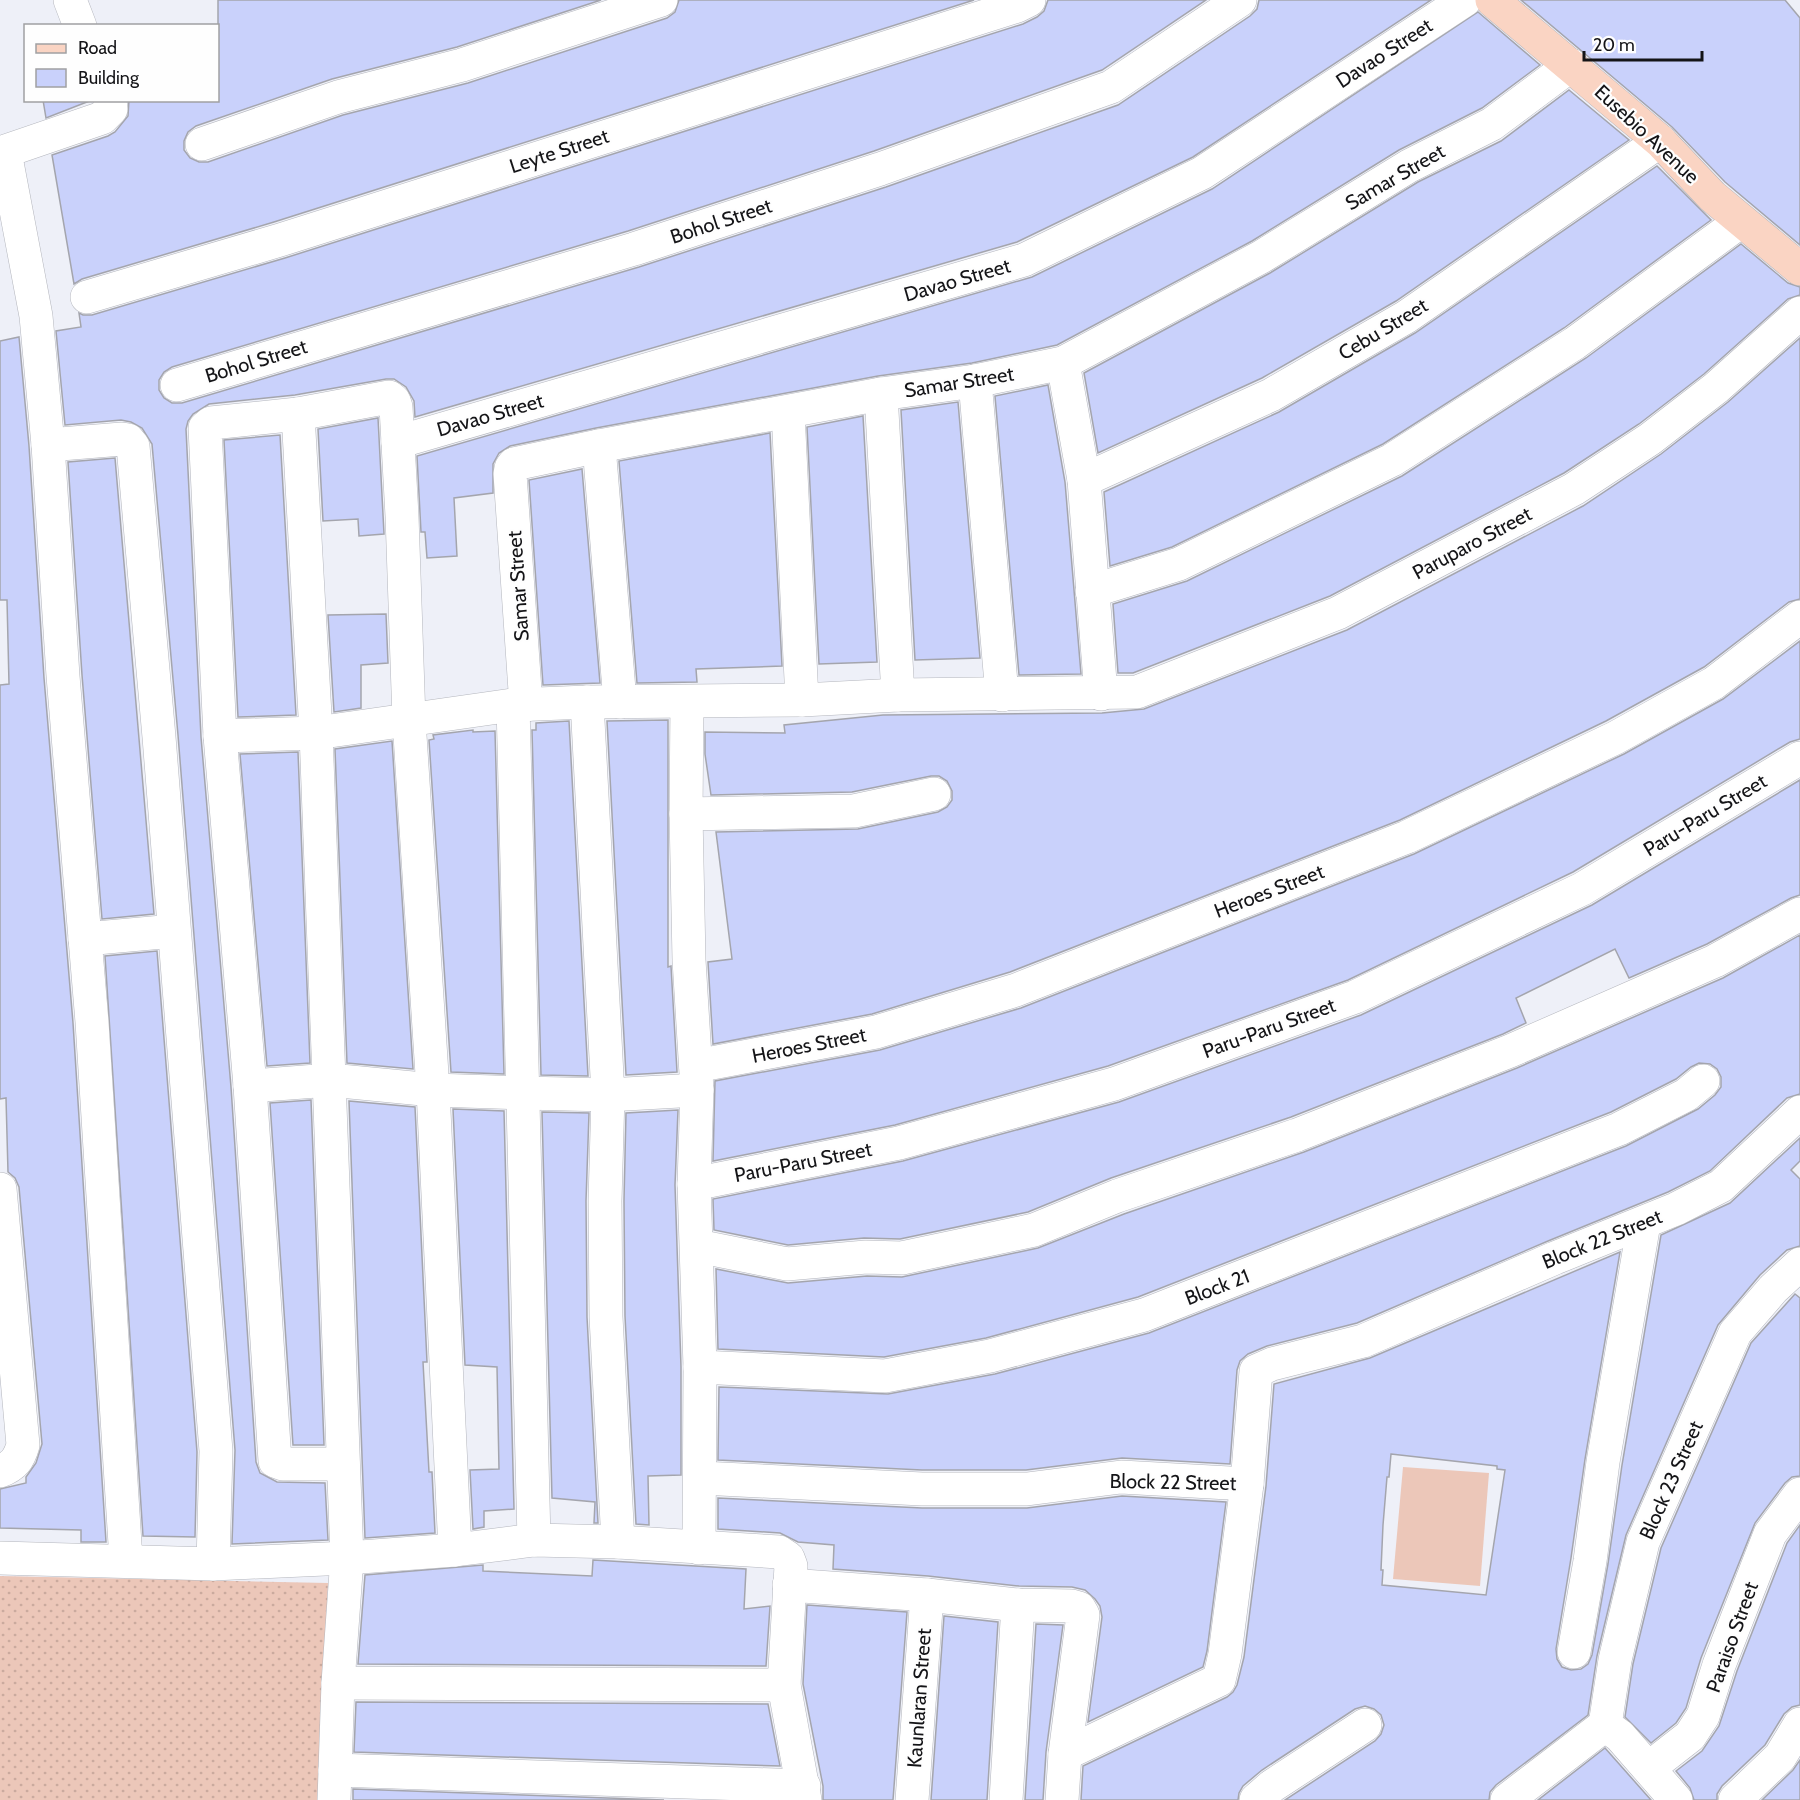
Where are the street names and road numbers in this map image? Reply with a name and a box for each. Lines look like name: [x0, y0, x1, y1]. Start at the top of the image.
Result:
street label: Davao Street: [1331, 13, 1437, 93]
street label: Eusebio Avenue: [1590, 80, 1704, 188]
street label: Leyte Street: [506, 124, 612, 178]
street label: Samar Street: [1341, 139, 1449, 215]
street label: Bohol Street: [667, 193, 775, 249]
street label: Davao Street: [901, 253, 1013, 307]
street label: Cebu Street: [1334, 293, 1432, 365]
street label: Bohol Street: [202, 334, 310, 388]
street label: Samar Street: [902, 361, 1016, 403]
street label: Davao Street: [434, 388, 546, 442]
street label: Paruparo Street: [1408, 501, 1536, 584]
street label: Samar Street: [502, 530, 534, 642]
street label: Paru-Paru Street: [1639, 769, 1771, 861]
street label: Heroes Street: [1211, 859, 1327, 923]
street label: Paru-Paru Street: [1199, 993, 1339, 1063]
street label: Heroes Street: [750, 1022, 868, 1068]
street label: Paru-Paru Street: [732, 1137, 874, 1187]
street label: Block 22 Street: [1539, 1204, 1666, 1274]
street label: Block 21: [1181, 1264, 1253, 1310]
street label: Block 23 Street: [1634, 1417, 1708, 1543]
street label: Block 22 Street: [1109, 1469, 1237, 1495]
street label: Paraiso Street: [1701, 1578, 1763, 1696]
street label: Kaunlaran Street: [902, 1627, 936, 1769]

